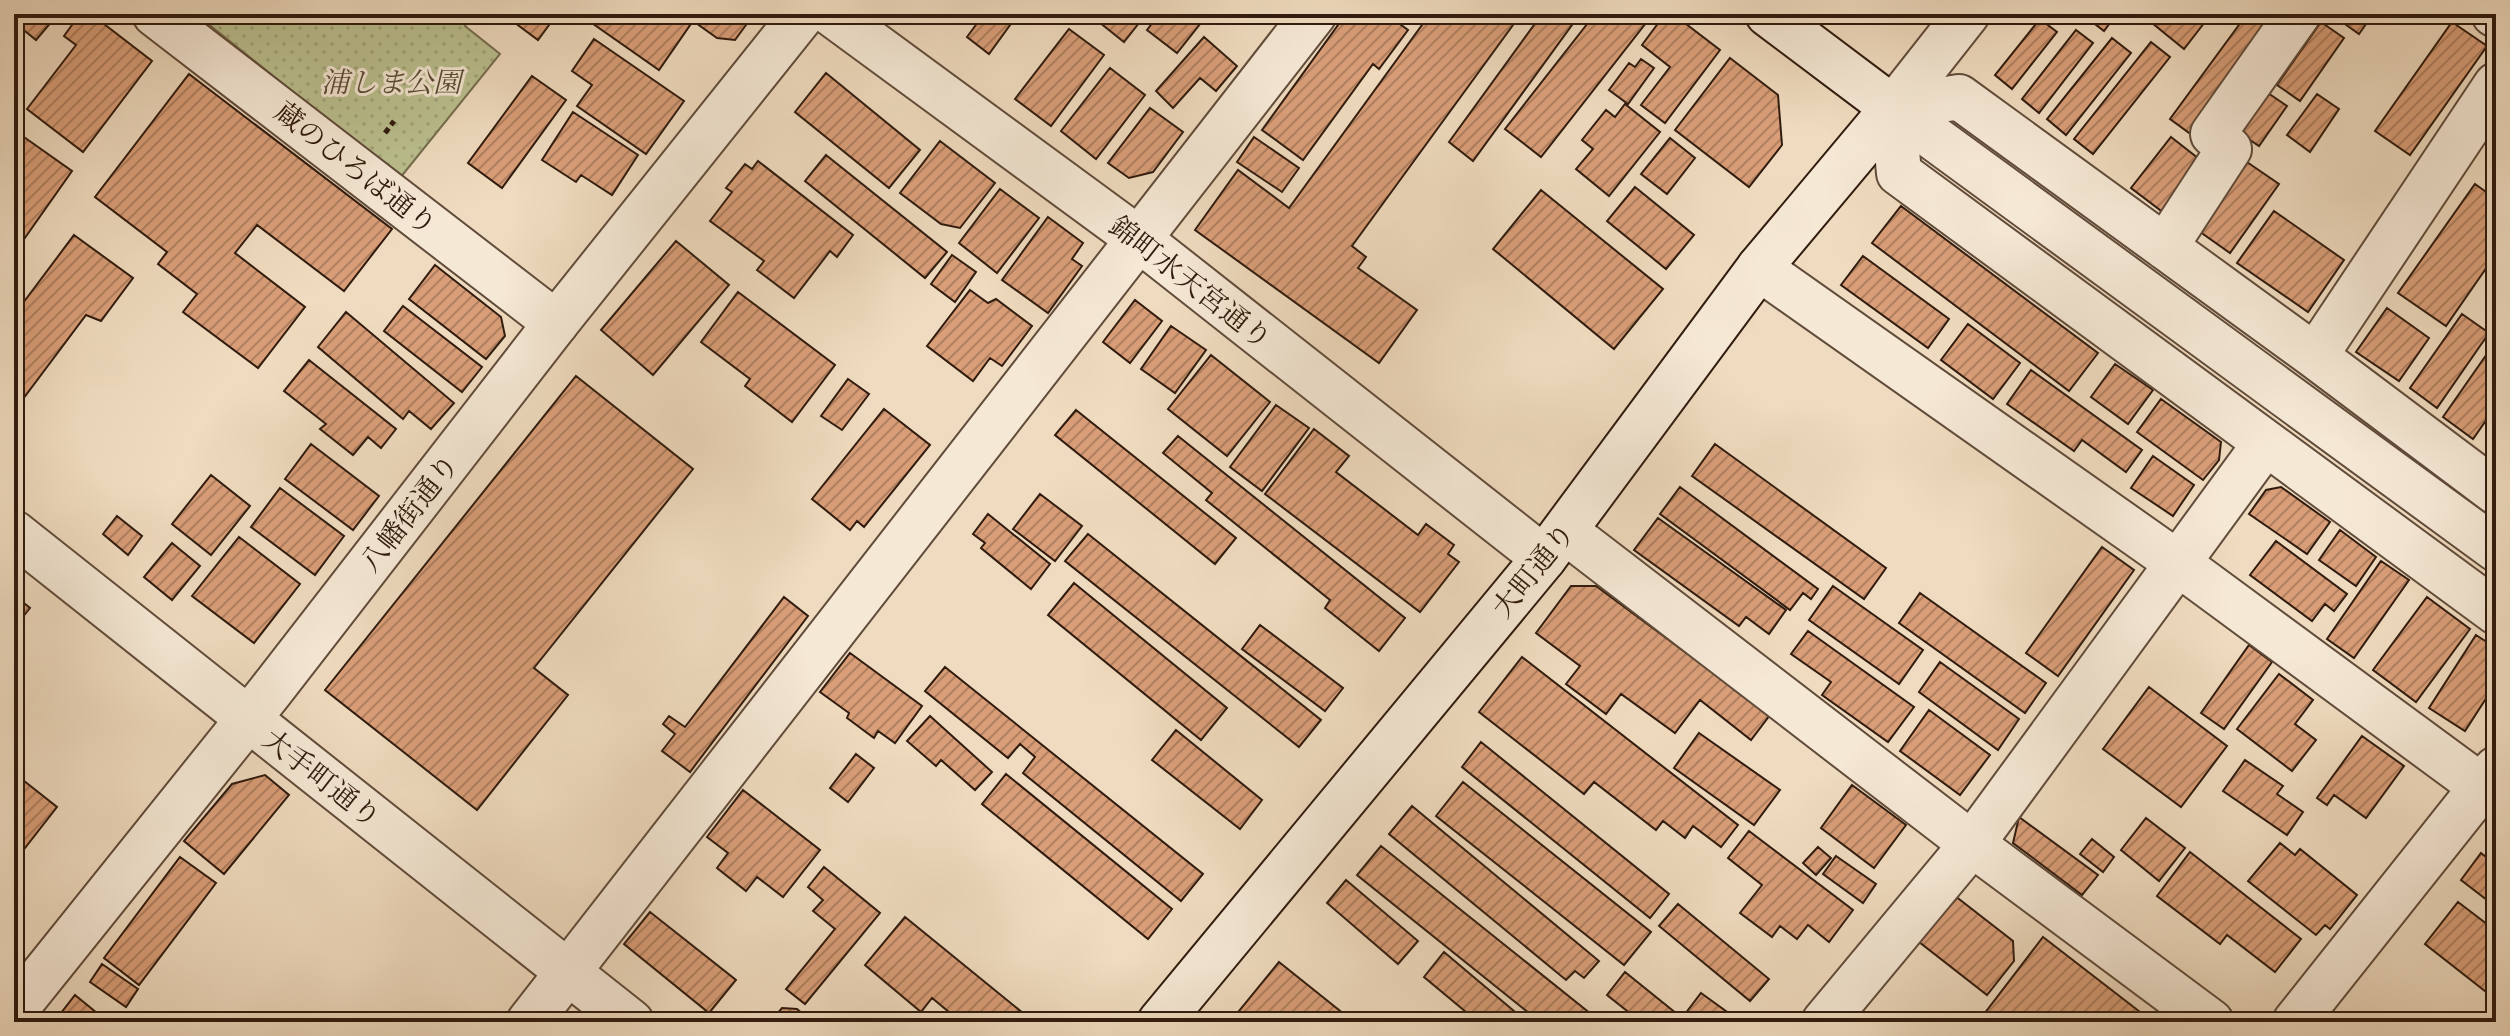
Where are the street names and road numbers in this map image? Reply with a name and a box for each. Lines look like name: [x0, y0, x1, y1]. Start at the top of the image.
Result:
street label: 蔵のひろば通り: [268, 93, 444, 243]
street label: 錦町水天宮通り: [1103, 207, 1279, 357]
street label: 八幡街通り: [352, 447, 466, 579]
street label: 大町通り: [1484, 515, 1582, 625]
street label: 大手町通り: [256, 721, 388, 835]

